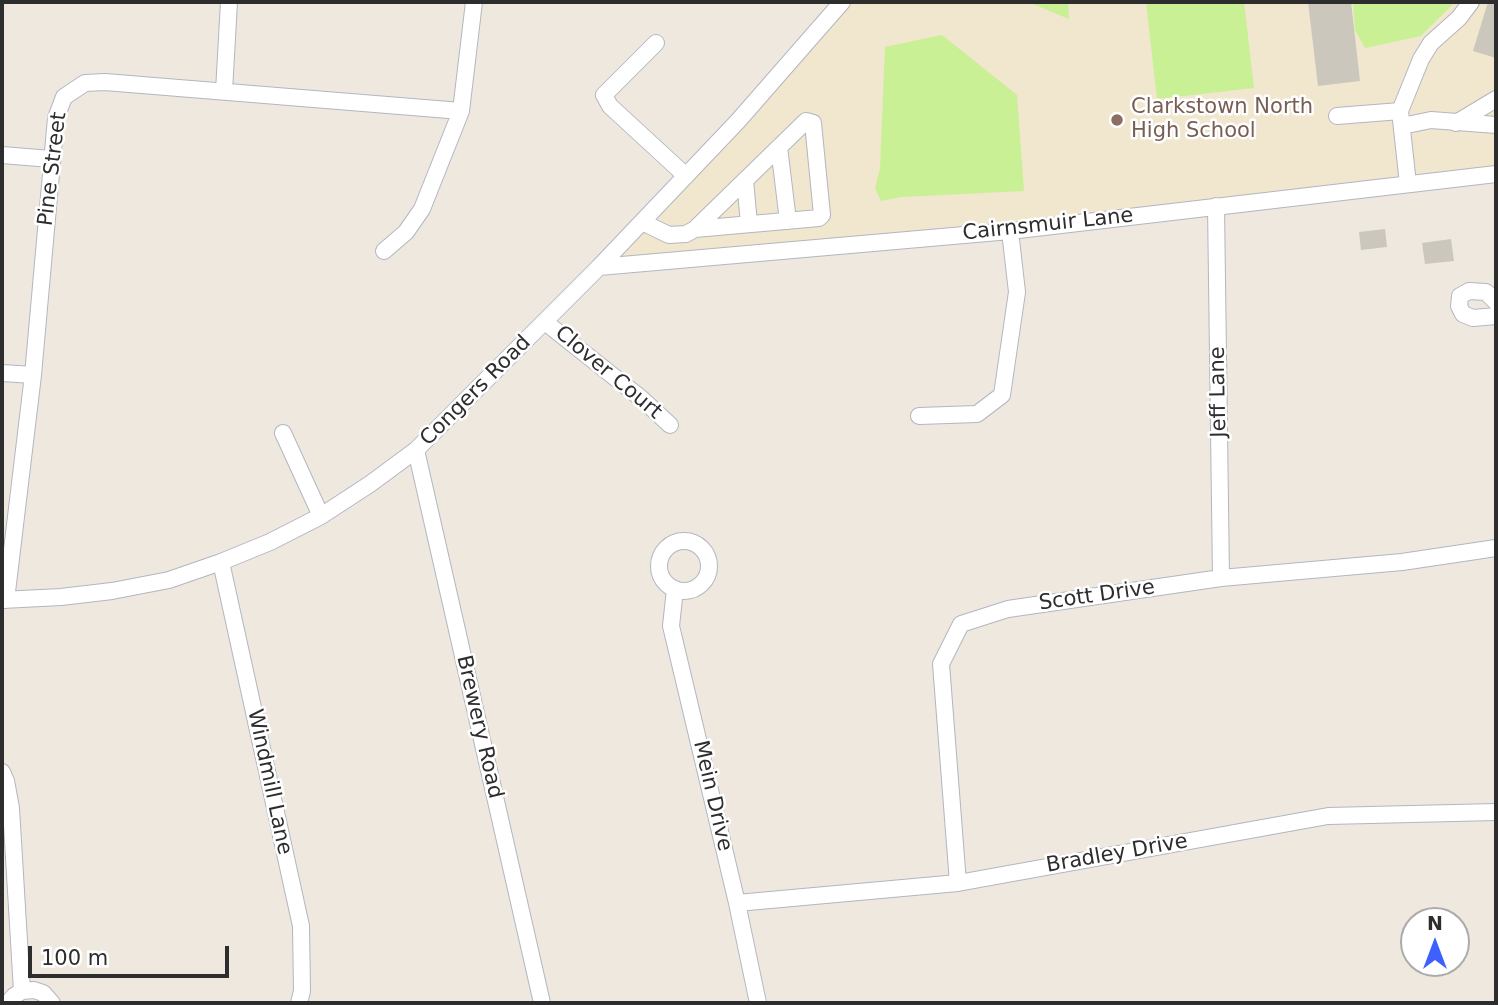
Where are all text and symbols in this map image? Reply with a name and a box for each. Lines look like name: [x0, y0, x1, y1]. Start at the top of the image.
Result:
place label: Clarkstown North High School: [1131, 95, 1313, 145]
street label: Pine Street: [34, 111, 72, 227]
marker: Clarkstown North High School: [1109, 112, 1125, 128]
street label: Cairnsmuir Lane: [961, 204, 1135, 246]
street label: Clover Court: [549, 321, 667, 425]
street label: Congers Road: [415, 330, 537, 452]
street label: Jeff Lane: [1206, 346, 1232, 438]
street label: Scott Drive: [1037, 575, 1157, 617]
street label: Brewery Road: [450, 653, 508, 801]
street label: Windmill Lane: [241, 707, 297, 857]
street label: Mein Drive: [687, 738, 737, 854]
street label: Bradley Drive: [1044, 829, 1190, 879]
north arrow: [1400, 907, 1470, 977]
text: N: [1427, 912, 1443, 934]
scale bar: [32, 932, 233, 976]
text: 100 m: [41, 946, 108, 970]

